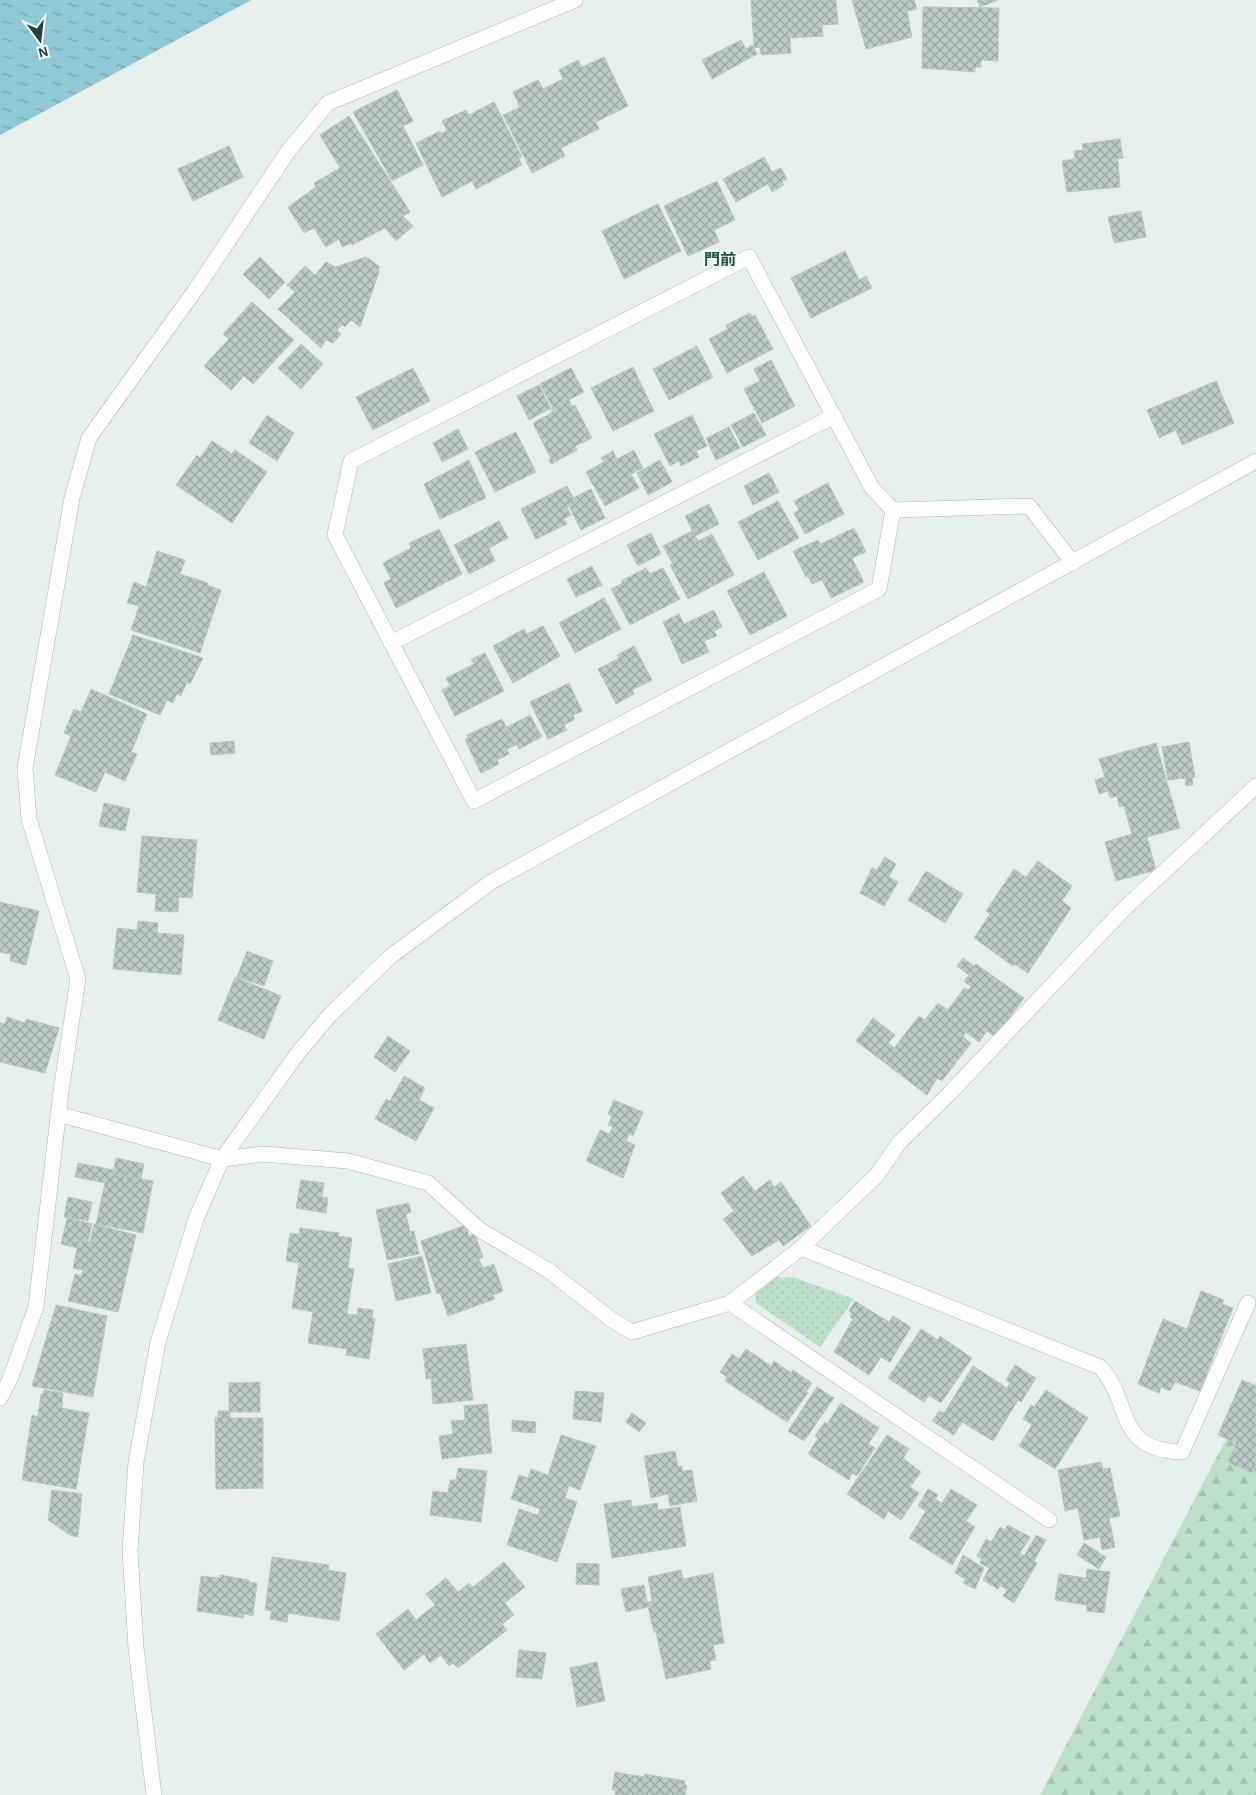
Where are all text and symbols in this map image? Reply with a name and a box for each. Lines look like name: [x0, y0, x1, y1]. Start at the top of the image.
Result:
north arrow: [15, 15, 65, 65]
text: N: [37, 44, 50, 60]
district label: 門前: [704, 251, 736, 268]

